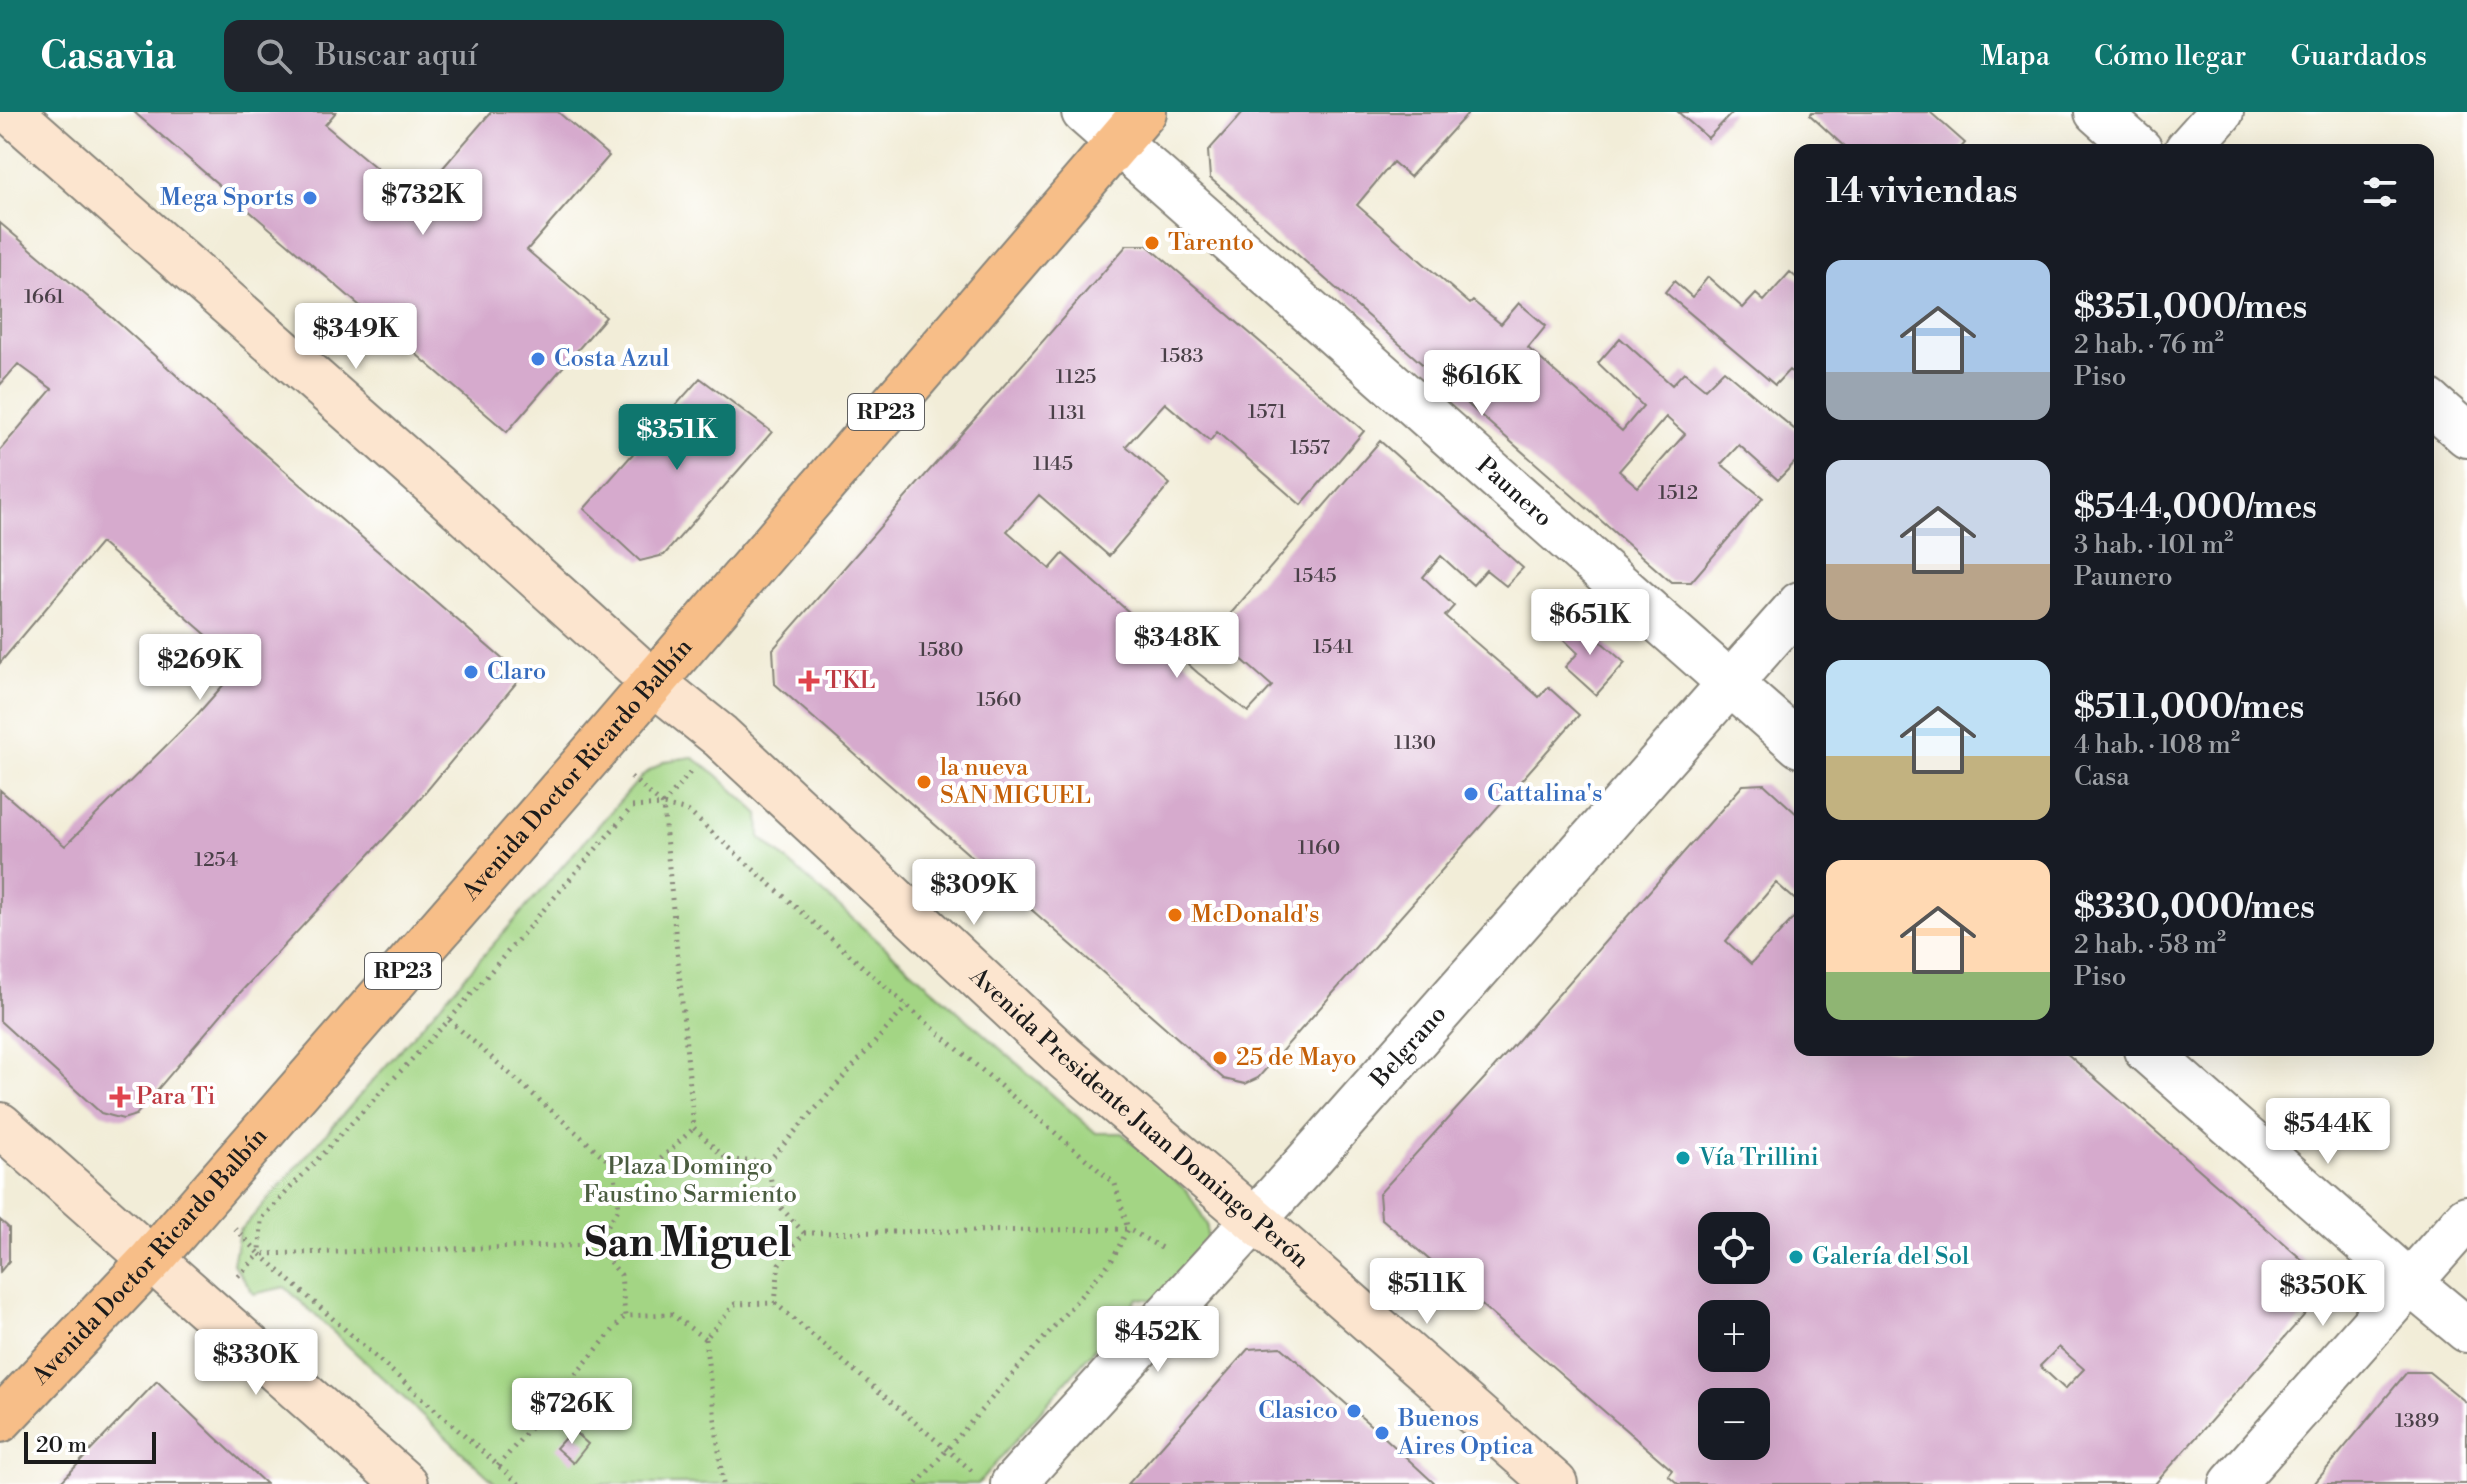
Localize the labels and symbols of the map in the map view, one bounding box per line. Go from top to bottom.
pin: $732K [367,169,479,237]
place label: Mega Sports [160,183,294,213]
marker: Mega Sports [301,189,319,207]
place label: Tarento [1168,228,1254,258]
marker: Tarento [1143,234,1161,252]
house number: 1661 [24,285,64,310]
pin: $349K [300,303,412,371]
place label: Costa Azul [554,344,669,374]
house number: 1583 [1161,344,1203,369]
marker: Costa Azul [529,350,547,368]
pin: $616K [1426,350,1538,418]
house number: 1125 [1056,365,1096,390]
road number: RP23 [848,394,924,430]
house number: 1571 [1248,400,1287,425]
house number: 1131 [1048,401,1086,426]
pin: $351K [621,404,733,472]
house number: 1557 [1290,436,1330,461]
street label: Paunero [1470,451,1558,534]
house number: 1145 [1033,452,1073,477]
house number: 1512 [1658,481,1698,506]
house number: 1545 [1294,564,1336,589]
pin: $651K [1534,589,1646,657]
pin: $348K [1121,612,1233,680]
street label: Avenida Doctor Ricardo Balbín [456,633,699,907]
pin: $269K [144,634,256,702]
house number: 1541 [1313,635,1354,660]
house number: 1580 [918,638,964,663]
place label: Claro [487,657,546,687]
marker: Claro [462,663,480,681]
place label: TKL [825,666,875,696]
marker: TKL [800,672,818,690]
house number: 1560 [976,688,1022,713]
house number: 1130 [1394,731,1436,756]
place label: la nueva SAN MIGUEL [940,753,1091,811]
marker: la nueva SAN MIGUEL [915,773,933,791]
place label: Cattalina's [1487,779,1603,809]
marker: Cattalina's [1462,785,1480,803]
house number: 1160 [1298,836,1340,861]
house number: 1254 [194,848,238,873]
pin: $309K [918,859,1030,927]
place label: McDonald's [1191,900,1320,930]
marker: McDonald's [1166,906,1184,924]
road number: RP23 [365,953,441,989]
street label: Avenida Presidente Juan Domingo Perón [963,961,1315,1275]
street label: Belgrano [1364,999,1453,1095]
place label: 25 de Mayo [1236,1043,1356,1073]
marker: 25 de Mayo [1211,1049,1229,1067]
place label: Para Ti [136,1082,215,1112]
marker: Para Ti [111,1088,129,1106]
pin: $544K [2272,1098,2384,1166]
street label: Avenida Doctor Ricardo Balbín [25,1122,274,1392]
place label: Vía Trillini [1698,1143,1819,1173]
marker: Vía Trillini [1674,1149,1692,1167]
park label: Plaza Domingo Faustino Sarmiento [583,1152,797,1210]
district label: San Miguel [585,1219,791,1269]
place label: Galería del Sol [1812,1242,1969,1272]
marker: Galería del Sol [1787,1248,1805,1266]
pin: $511K [1371,1258,1483,1326]
pin: $350K [2267,1260,2379,1328]
pin: $452K [1102,1306,1214,1374]
pin: $330K [200,1329,312,1397]
pin: $726K [516,1378,628,1446]
place label: Clasico [1258,1396,1338,1426]
marker: Clasico [1345,1402,1363,1420]
place label: Buenos Aires Optica [1397,1404,1534,1462]
house number: 1389 [2395,1409,2439,1434]
marker: Buenos Aires Optica [1373,1424,1391,1442]
scale bar [24,1428,156,1464]

